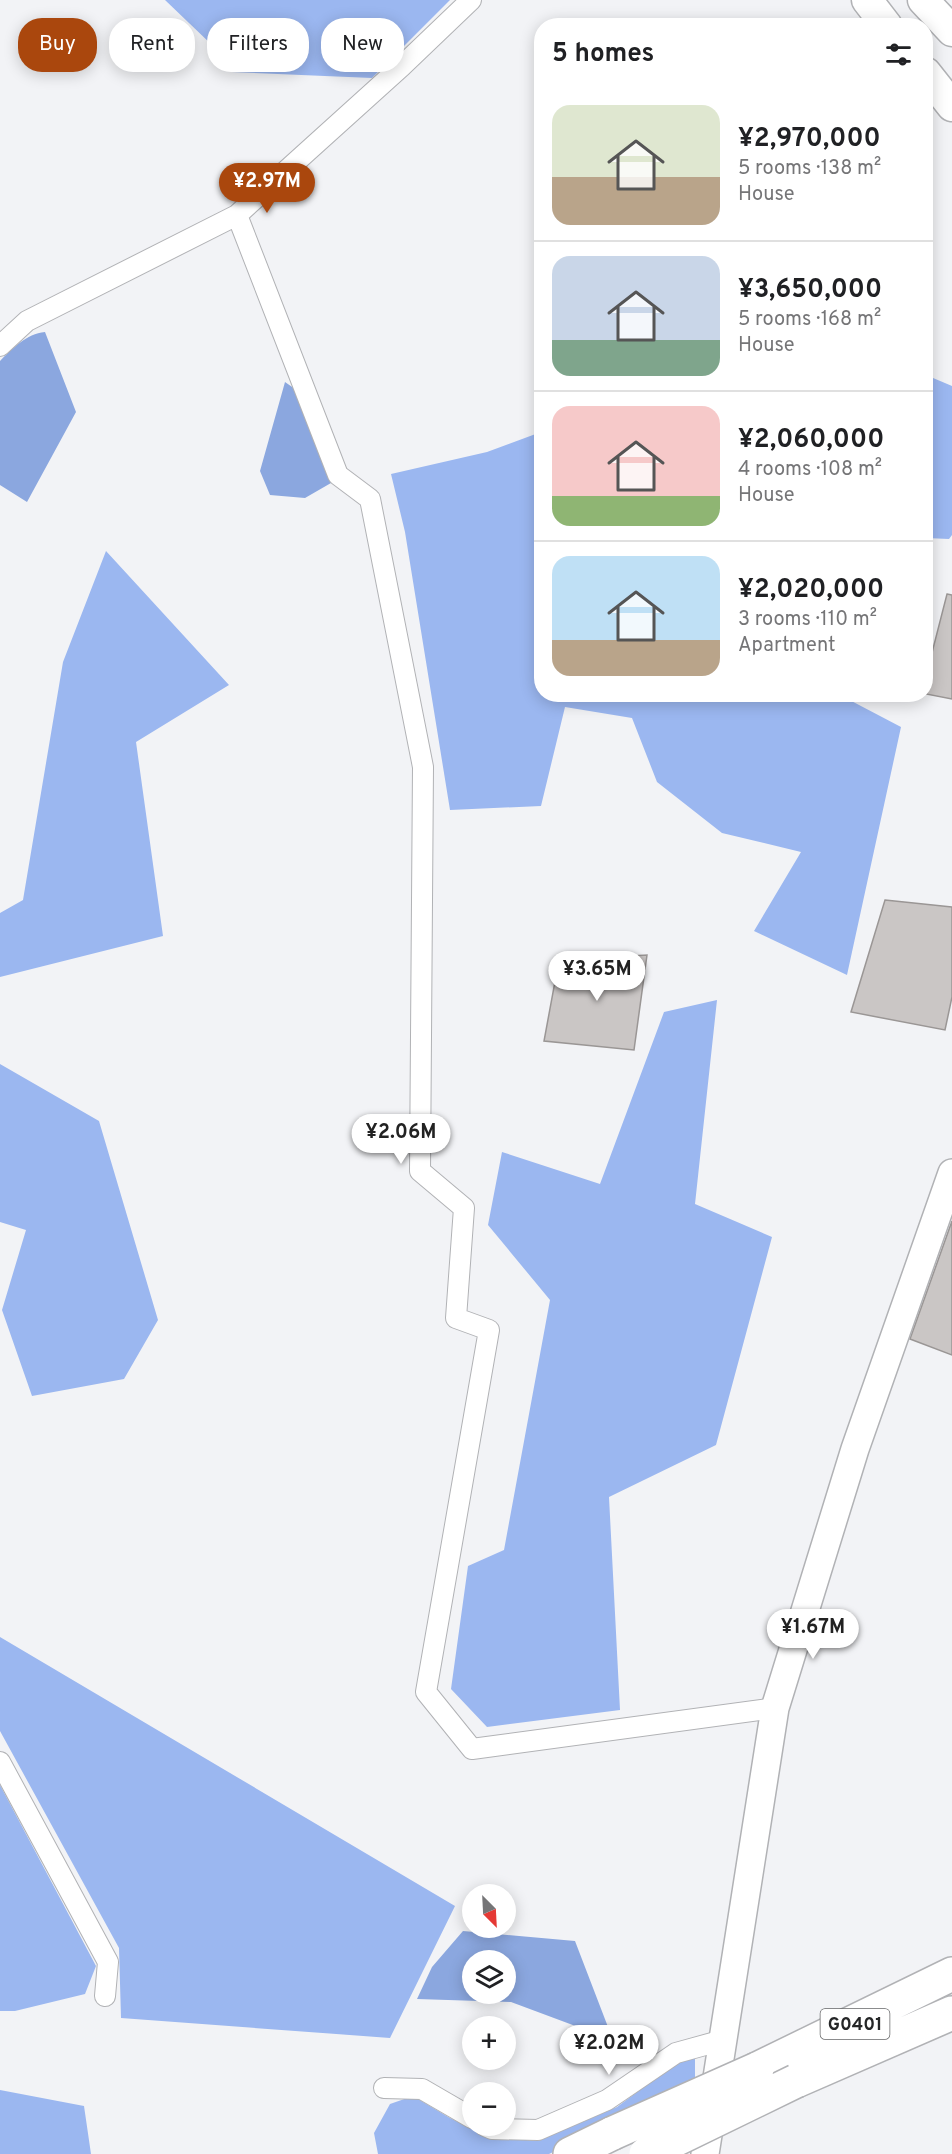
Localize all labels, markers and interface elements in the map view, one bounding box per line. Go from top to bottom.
chip: Buy [18,18,97,72]
chip: Rent [109,18,195,72]
chip: Filters [207,18,309,72]
chip: New [321,18,404,72]
text: 5 homes [552,38,654,71]
icon: filters [882,38,915,71]
text: ¥2,970,000 [738,123,881,156]
icon: home [600,129,672,201]
text: 5 rooms · 138 m² [738,156,881,182]
pin: ¥2.97M [218,163,316,214]
text: ¥2.97M [233,169,301,195]
text: House [738,182,794,208]
text: ¥3,650,000 [738,274,882,307]
icon: home [600,280,672,352]
text: 5 rooms · 168 m² [738,307,881,333]
text: House [738,333,794,359]
text: ¥2,060,000 [738,424,884,457]
icon: home [600,430,672,502]
text: 4 rooms · 108 m² [738,457,882,483]
text: House [738,483,794,509]
text: ¥2,020,000 [738,574,884,607]
icon: home [600,580,672,652]
text: 3 rooms · 110 m² [738,607,877,633]
text: Apartment [738,633,836,659]
pin: ¥3.65M [548,951,646,1002]
text: ¥3.65M [562,957,632,983]
pin: ¥2.06M [352,1114,450,1165]
text: ¥2.06M [366,1120,436,1146]
pin: ¥1.67M [764,1609,862,1660]
text: ¥1.67M [781,1615,845,1641]
north arrow [462,1884,516,1938]
map controls [462,1884,516,2136]
button: layers [462,1950,516,2004]
road number: G0401 [820,2009,890,2039]
button: + [462,2016,516,2070]
pin: ¥2.02M [560,2025,658,2076]
text: ¥2.02M [574,2031,644,2057]
button: − [462,2082,516,2136]

